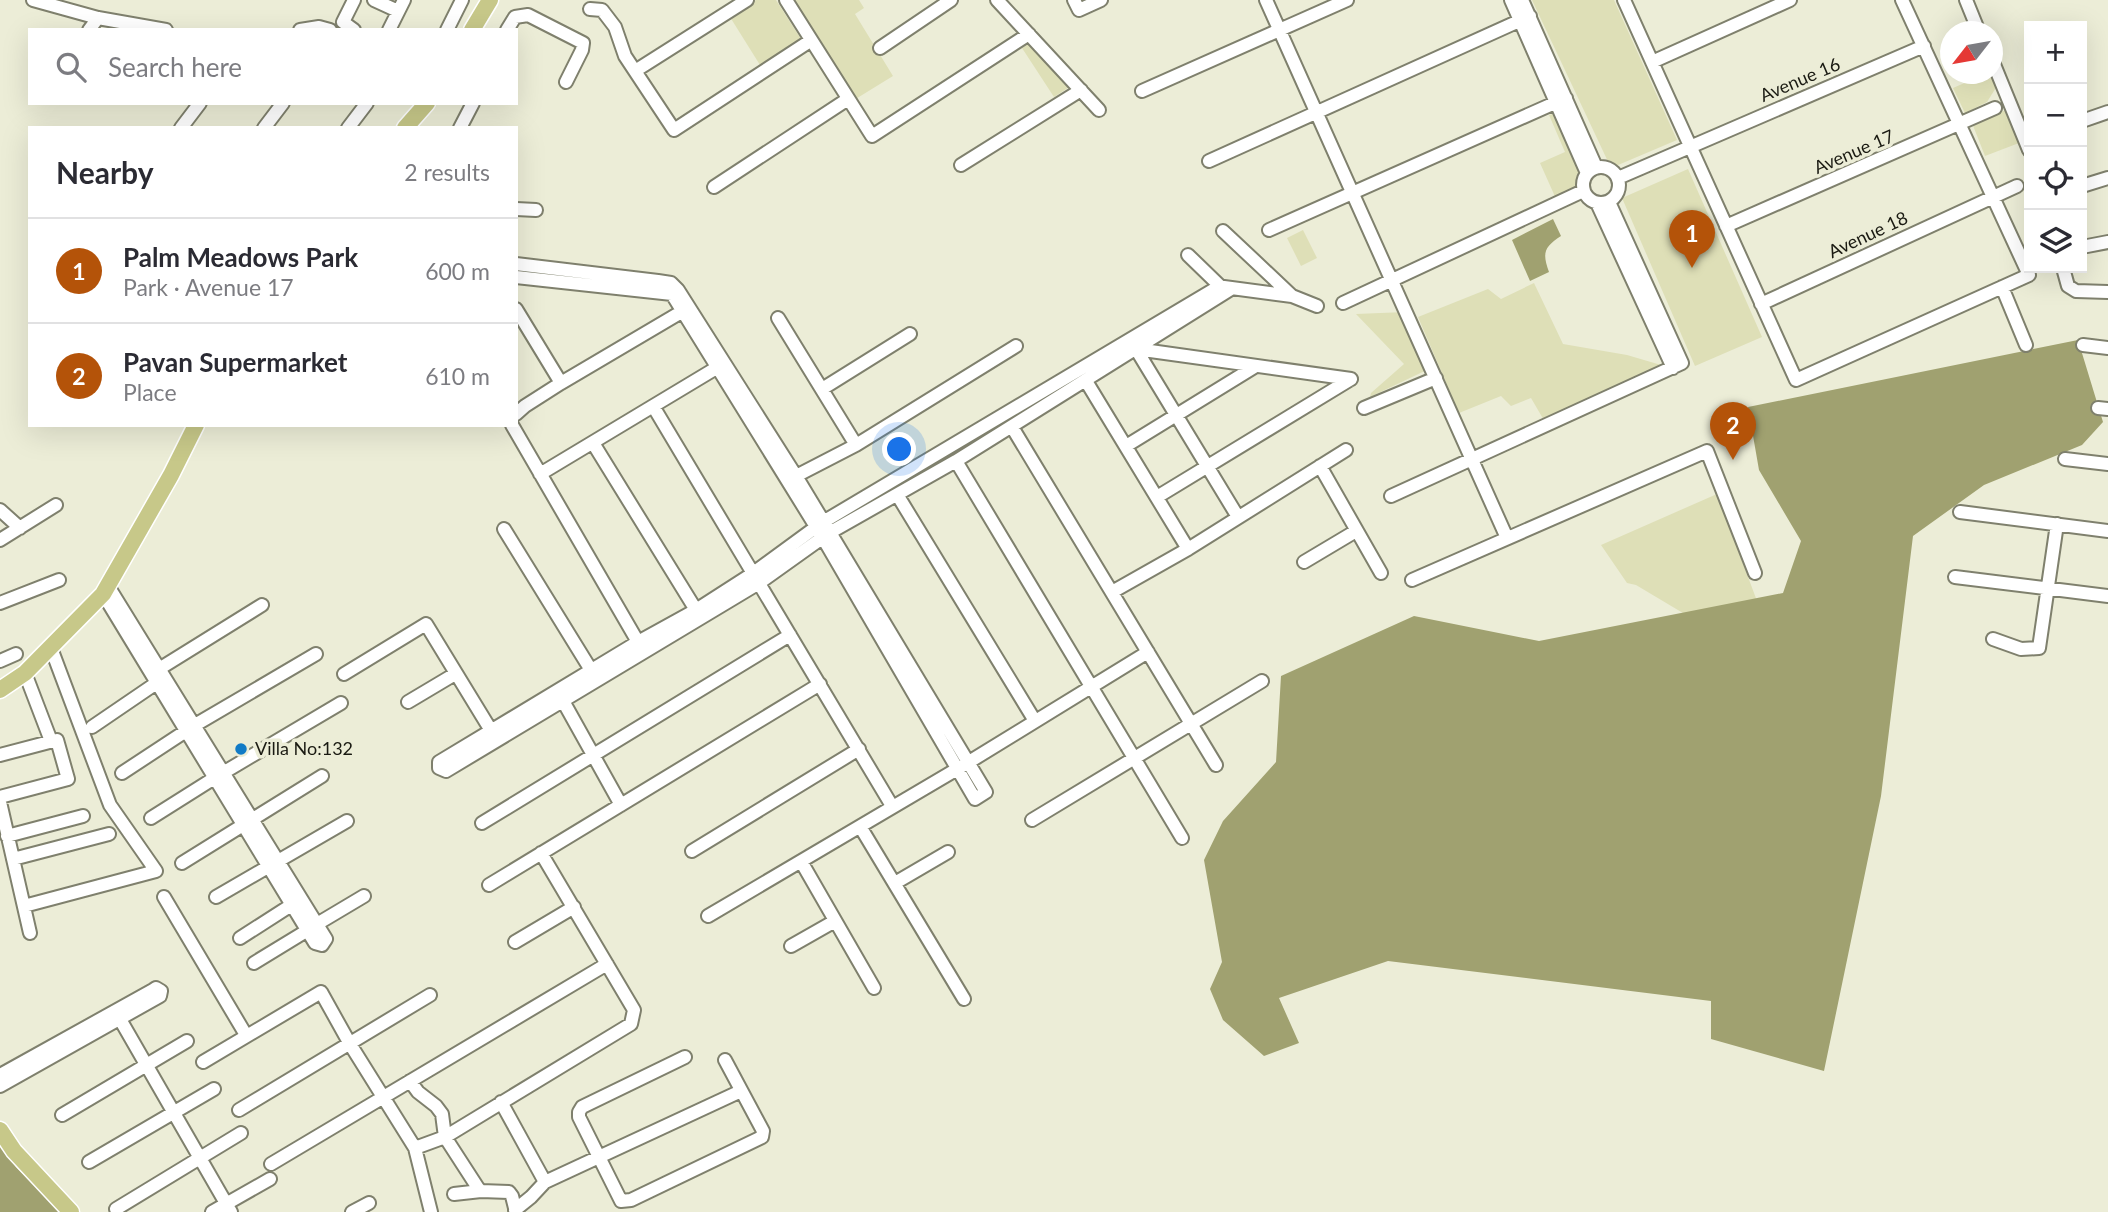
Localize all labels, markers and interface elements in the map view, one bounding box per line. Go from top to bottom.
north arrow [1940,21,2003,84]
map controls [2024,21,2087,273]
button: + [2024,21,2087,84]
search box [28,28,518,105]
icon: search [52,48,90,86]
text: Search here [108,51,242,83]
street label: Avenue 16 [1756,52,1843,106]
button: − [2024,84,2087,147]
street label: Avenue 17 [1810,124,1897,178]
button: locate [2024,147,2087,210]
text: Nearby [56,154,154,190]
text: 2 results [404,158,490,186]
street label: Avenue 18 [1824,206,1911,262]
pin: 1 [1669,210,1715,268]
button: layers [2024,210,2087,273]
text: Palm Meadows Park [123,241,358,273]
text: 1 [72,257,86,285]
text: 600 m [425,257,490,285]
text: Park · Avenue 17 [123,273,294,301]
text: Pavan Supermarket [123,346,348,378]
text: 2 [72,362,86,390]
text: 610 m [425,362,490,390]
text: Place [123,378,177,406]
pin: 2 [1710,402,1756,460]
your location [882,432,916,466]
place label: Villa No:132 [255,737,353,759]
marker: Villa No:132 [233,741,249,757]

